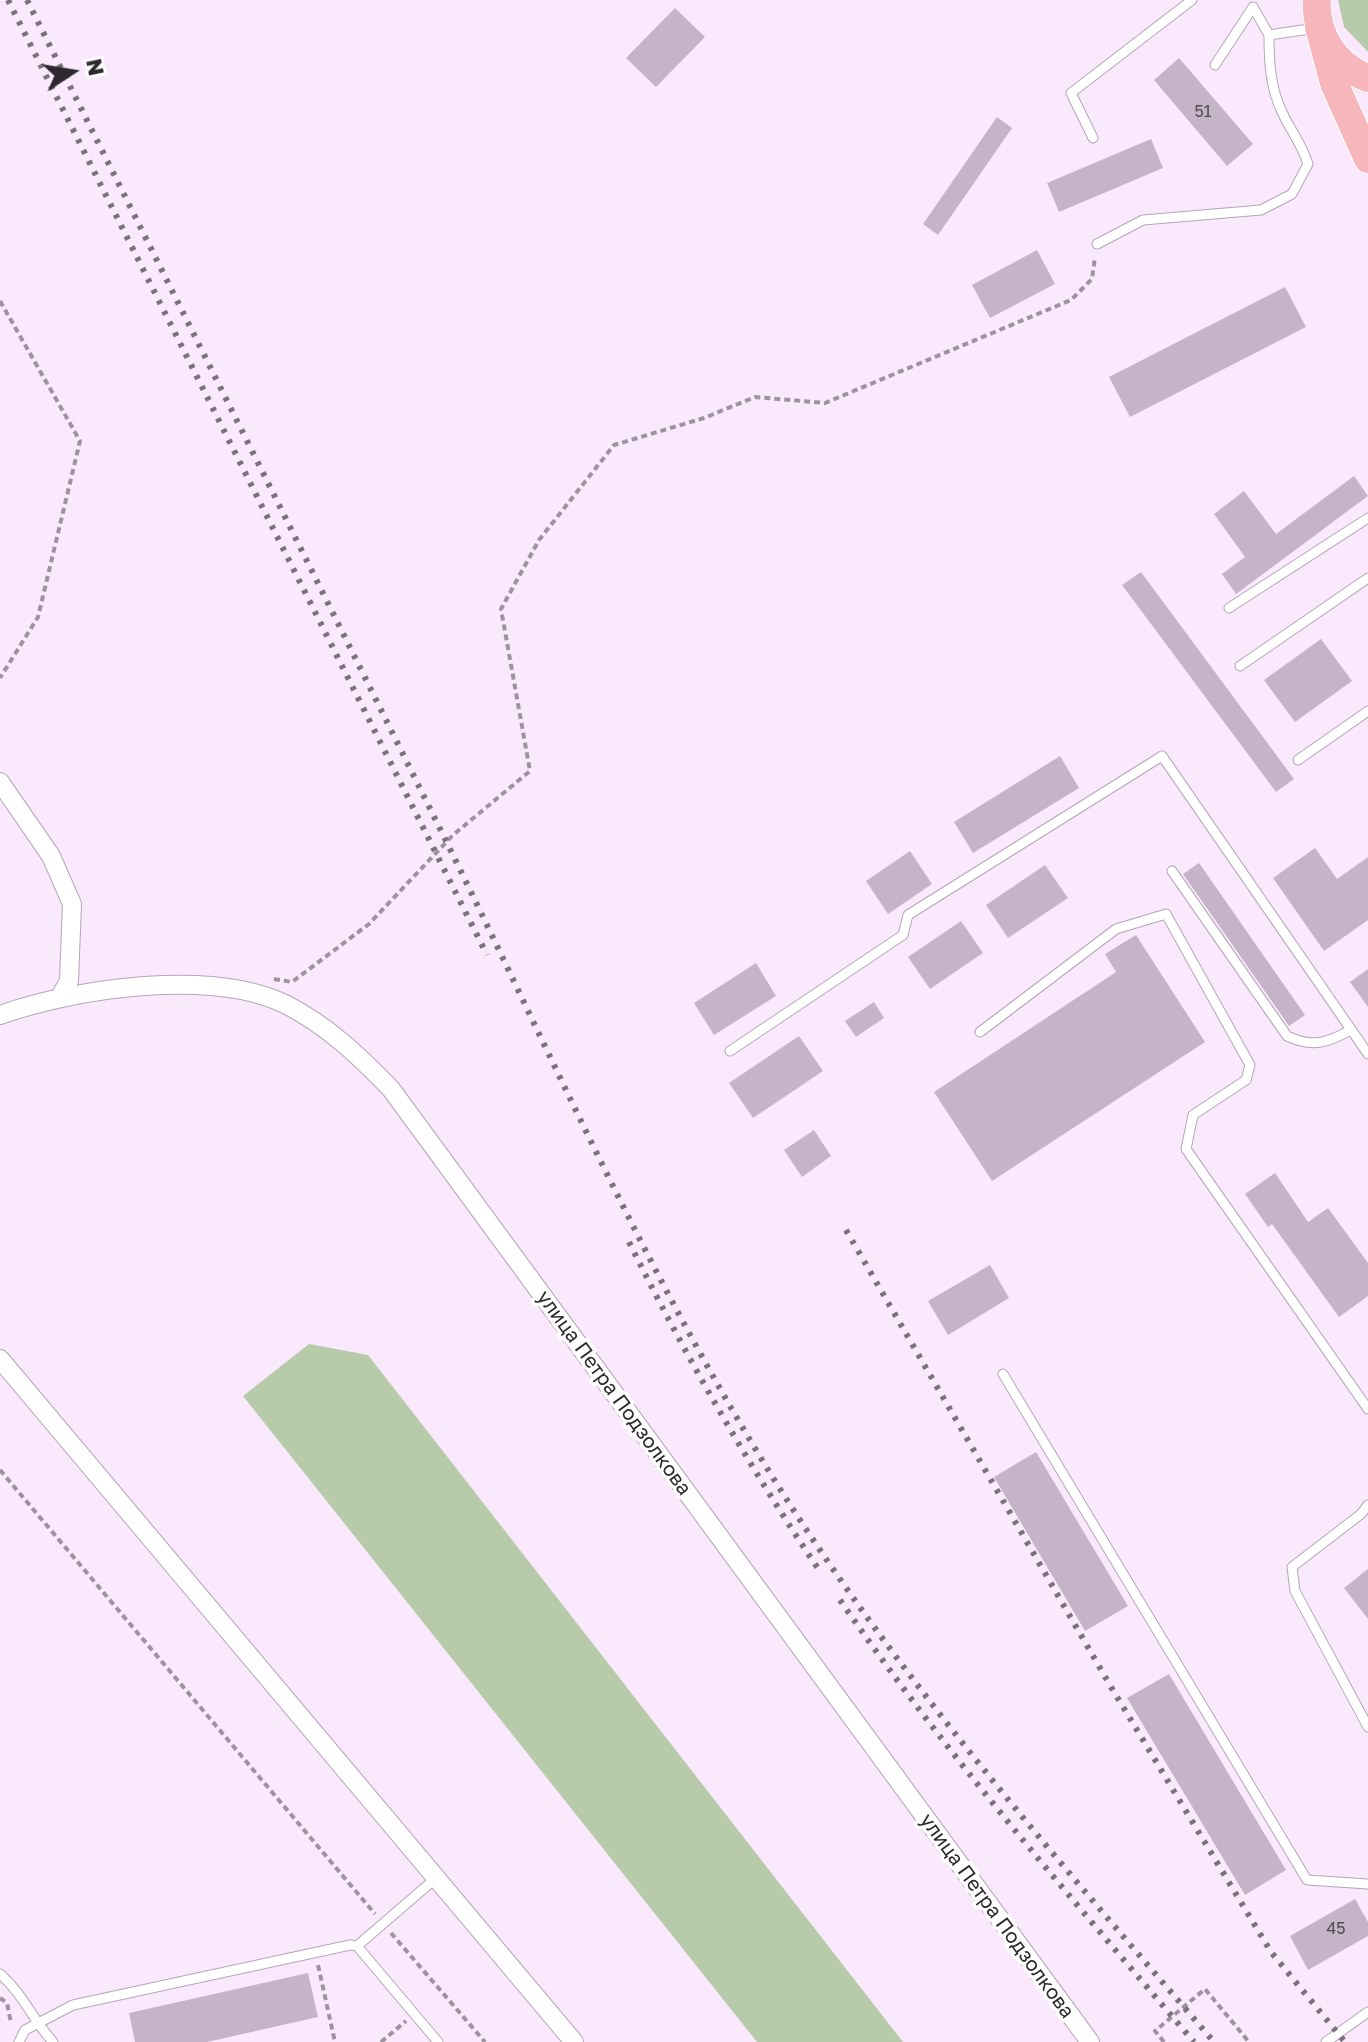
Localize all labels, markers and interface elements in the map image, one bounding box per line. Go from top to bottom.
north arrow [32,32,112,112]
text: N [81,56,111,78]
house number: 51 [1194,102,1212,122]
street label: улица Петра Подзолкова [532,1286,696,1500]
street label: улица Петра Подзолкова [915,1809,1079,2023]
house number: 45 [1326,1919,1346,1939]

